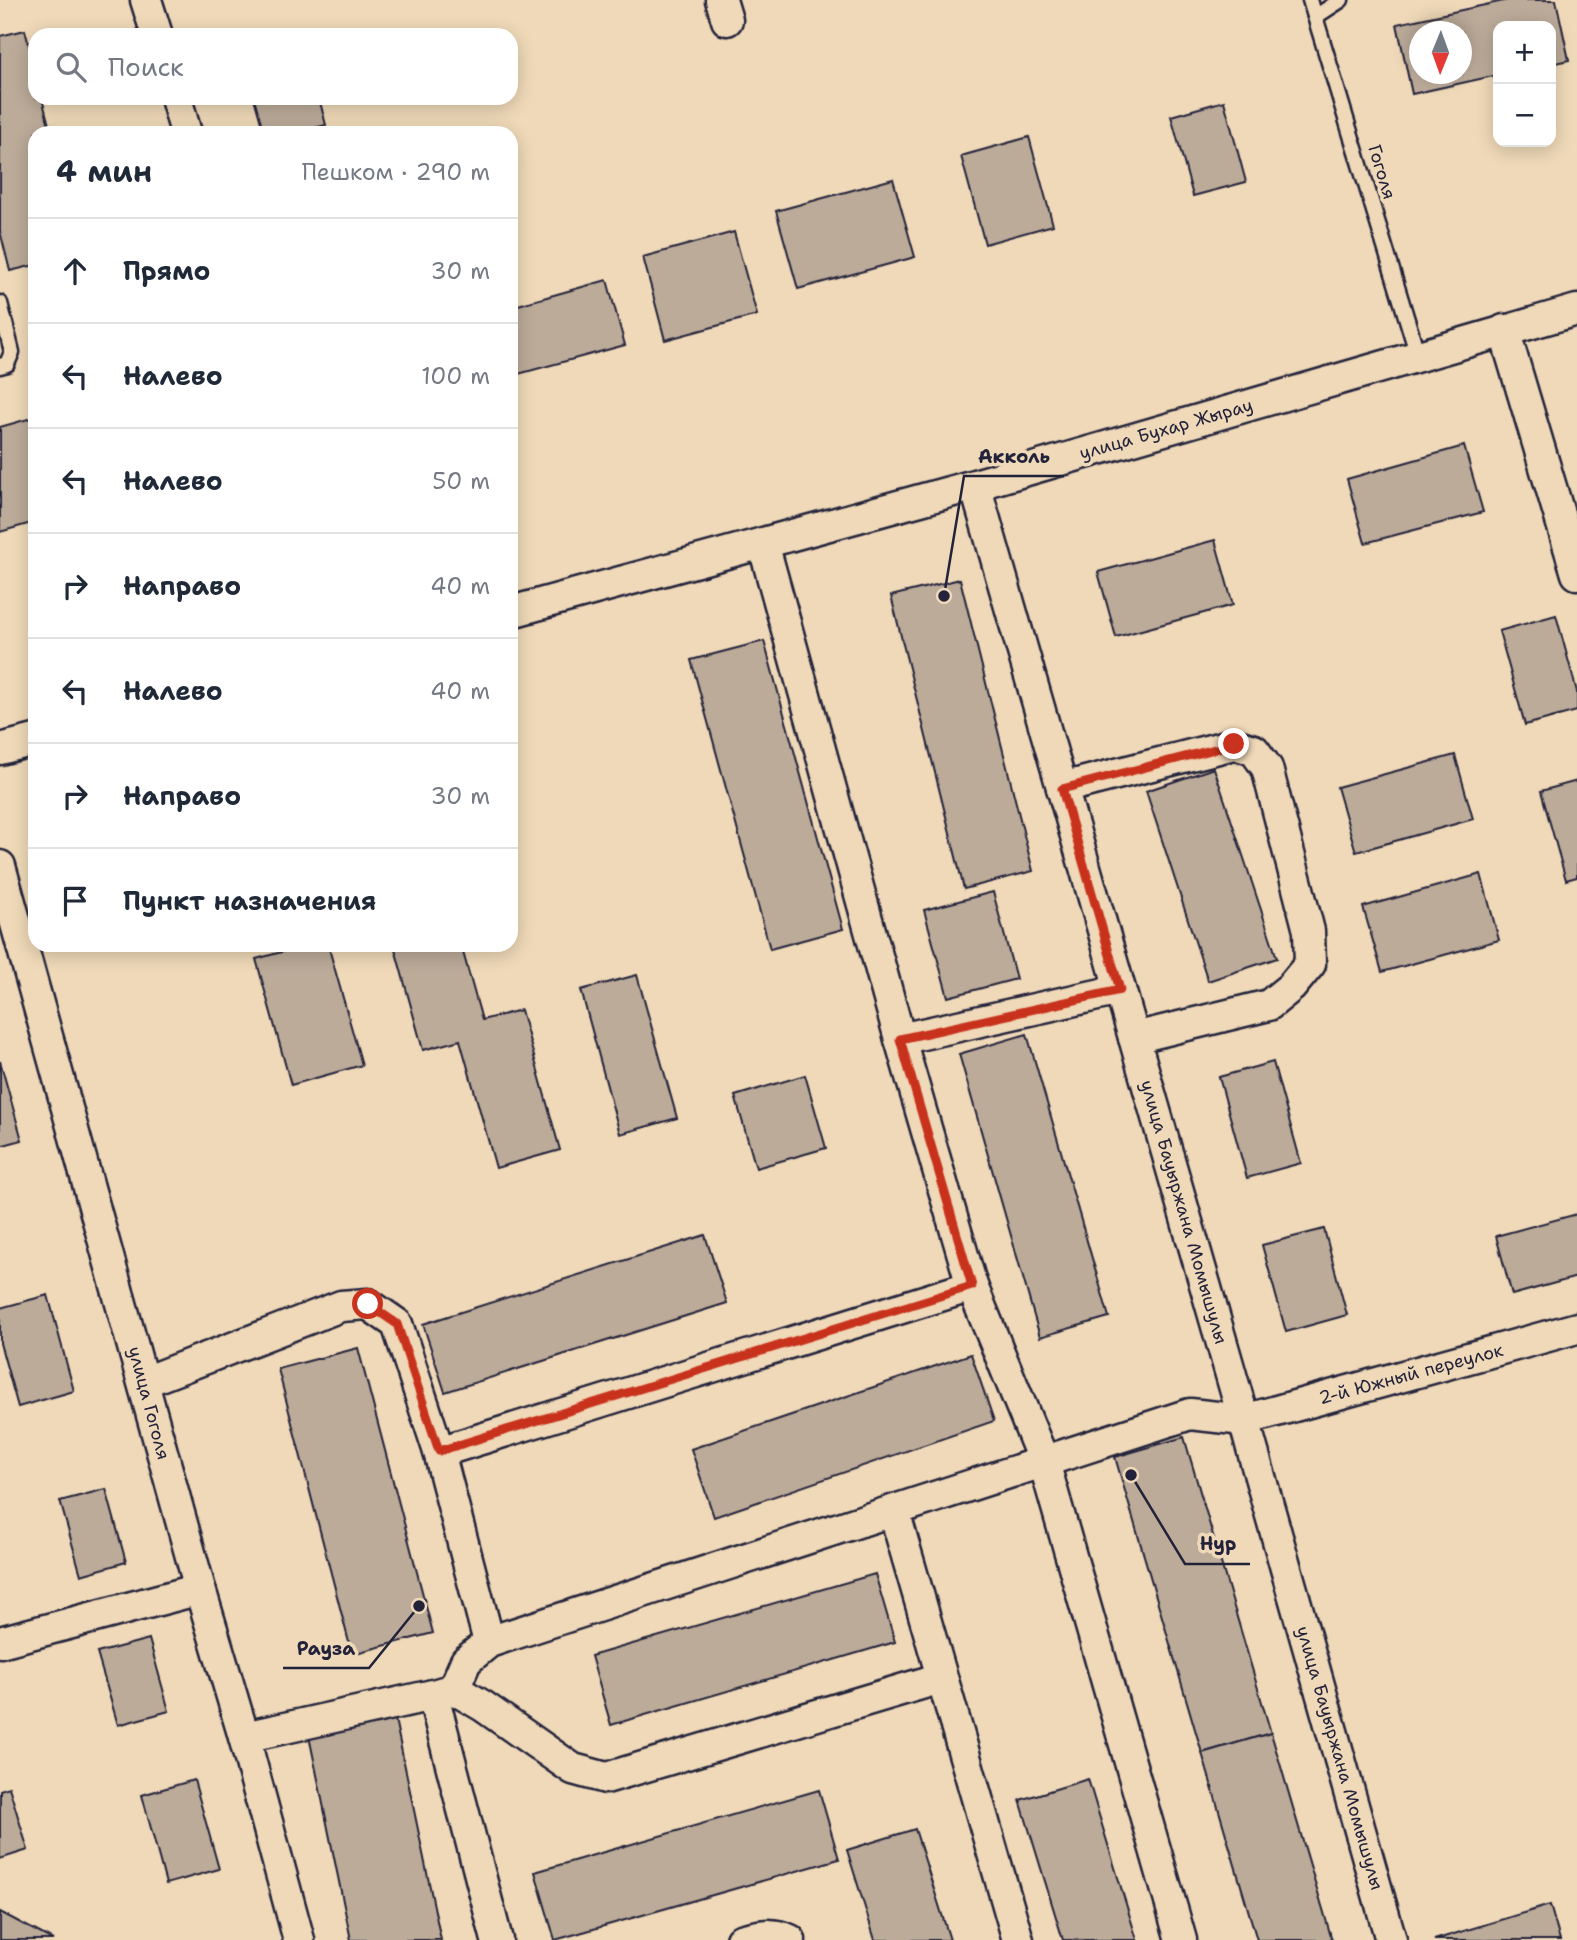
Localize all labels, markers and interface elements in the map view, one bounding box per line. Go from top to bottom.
north arrow [1409,21,1472,84]
map controls [1493,21,1556,147]
button: + [1493,21,1556,84]
search box [28,28,518,105]
icon: search [52,48,90,86]
text: Поиск [108,49,184,84]
button: − [1493,84,1556,147]
street label: Гоголя [1362,142,1402,202]
text: 4 мин [56,151,152,192]
text: Пешком · 290 m [302,157,490,187]
icon: ahead [56,252,94,290]
text: Прямо [123,253,211,288]
text: 30 m [431,256,490,286]
icon: left [56,357,94,395]
text: Налево [123,358,223,393]
text: 100 m [421,361,490,391]
street label: улица Бухар Жырау [1077,393,1255,465]
callout: Акколь [964,436,1064,476]
text: Акколь [978,444,1050,469]
icon: left [56,462,94,500]
text: Налево [123,463,223,498]
text: 50 m [432,466,490,496]
icon: right [56,567,94,605]
text: Направо [123,568,241,603]
text: 40 m [430,571,490,601]
icon: left [56,672,94,710]
text: Налево [123,673,223,708]
text: 40 m [430,676,490,706]
route end [1218,728,1249,759]
icon: right [56,777,94,815]
text: Направо [123,778,241,813]
text: 30 m [431,781,490,811]
icon: arrive [56,882,94,920]
text: Пункт назначения [123,883,376,918]
street label: улица Бауыржана Момышулы [1135,1077,1233,1347]
route start [352,1288,383,1319]
street label: 2-й Южный переулок [1316,1338,1506,1410]
street label: улица Гоголя [122,1344,176,1462]
callout: Нур [1185,1524,1250,1564]
text: Нур [1200,1531,1236,1556]
street label: улица Бауыржана Момышулы [1291,1623,1389,1893]
callout: Рауза [283,1628,369,1668]
text: Рауза [297,1636,355,1661]

